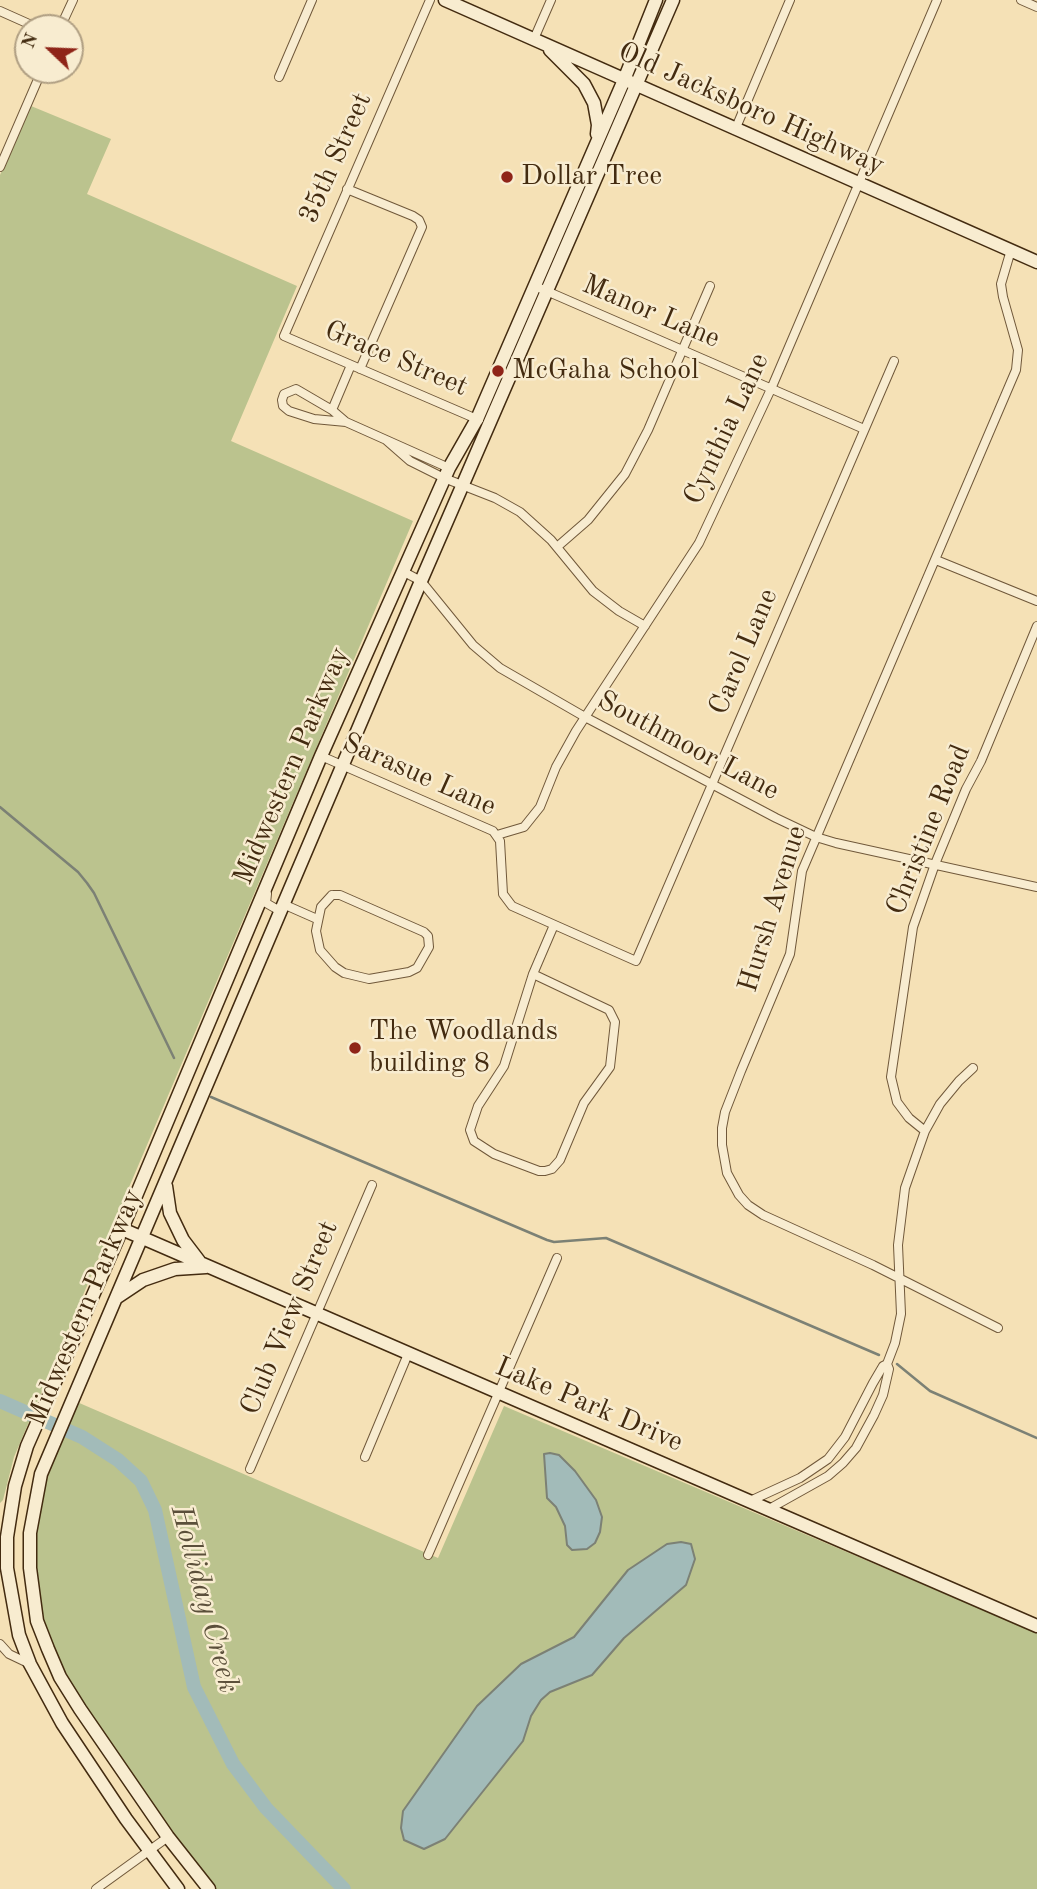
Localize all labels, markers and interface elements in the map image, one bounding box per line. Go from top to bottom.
north arrow [14,14,84,84]
text: N [19,31,43,52]
street label: Old Jacksboro Highway [613,35,889,183]
street label: 35th Street [292,87,380,229]
place label: Dollar Tree [521,160,662,194]
marker: Dollar Tree [499,169,515,185]
street label: Manor Lane [577,268,725,356]
street label: Grace Street [319,314,473,404]
street label: Cynthia Lane [677,348,777,510]
place label: McGaha School [512,354,699,388]
marker: McGaha School [490,363,506,379]
street label: Carol Lane [702,584,786,720]
street label: Midwestern Parkway [227,642,357,890]
street label: Southmoor Lane [591,684,785,808]
street label: Sarasue Lane [337,726,501,824]
street label: Christine Road [880,740,978,920]
street label: Hursh Avenue [732,822,814,996]
place label: The Woodlands building 8 [369,1015,558,1081]
marker: The Woodlands building 8 [347,1040,363,1056]
street label: Midwestern Parkway [20,1184,150,1432]
street label: Club View Street [234,1216,346,1420]
street label: Lake Park Drive [490,1350,688,1460]
water label: Holliday Creek [162,1501,246,1697]

